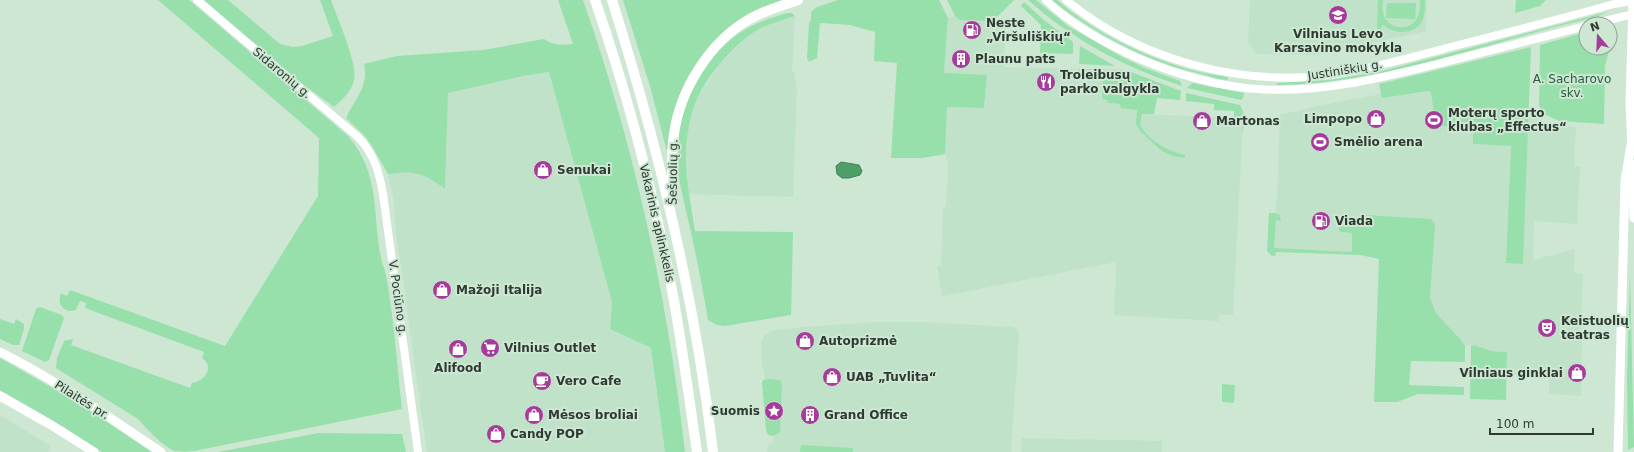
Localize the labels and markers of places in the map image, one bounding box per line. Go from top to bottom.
school or university icon: Vilniaus Levo Karsavino mokykla [1327,4,1349,26]
place label: Neste „Viršuliškių“ [986,16,1071,44]
fuel station icon: Neste „Viršuliškių“ [961,19,983,41]
place label: Vilniaus Levo Karsavino mokykla [1274,27,1402,55]
building icon: Plaunu pats [950,48,972,70]
place label: Plaunu pats [975,52,1055,66]
place label: Troleibusų parko valgykla [1060,68,1159,96]
restaurant icon: Troleibusų parko valgykla [1035,71,1057,93]
place label: Moterų sporto klubas „Effectus“ [1448,106,1567,134]
shop icon: Limpopo [1365,108,1387,130]
sports icon: Moterų sporto klubas „Effectus“ [1423,109,1445,131]
shop icon: Martonas [1191,110,1213,132]
place label: Limpopo [1304,112,1362,126]
place label: Martonas [1216,114,1280,128]
sports icon: Smėlio arena [1309,131,1331,153]
place label: Smėlio arena [1334,135,1423,149]
shop icon: Senukai [532,159,554,181]
place label: Senukai [557,163,611,177]
fuel station icon: Viada [1310,210,1332,232]
place label: Viada [1335,214,1373,228]
shop icon: Mažoji Italija [431,279,453,301]
place label: Mažoji Italija [456,283,542,297]
place label: Keistuolių teatras [1561,314,1629,342]
theatre icon: Keistuolių teatras [1536,317,1558,339]
shop icon: Autoprizmė [794,330,816,352]
place label: Autoprizmė [819,334,897,348]
supermarket icon: Vilnius Outlet [479,337,501,359]
shop icon: Alifood [447,338,469,360]
place label: Vilnius Outlet [504,341,597,355]
place label: Alifood [434,361,482,375]
shop icon: Vilniaus ginklai [1566,362,1588,384]
shop icon: UAB „Tuvlita“ [821,366,843,388]
place label: Vilniaus ginklai [1460,366,1563,380]
cafe icon: Vero Cafe [531,370,553,392]
place label: UAB „Tuvlita“ [846,370,937,384]
place label: Vero Cafe [556,374,621,388]
place icon: Suomis [763,400,785,422]
shop icon: Mėsos broliai [523,404,545,426]
place label: Suomis [711,404,760,418]
building icon: Grand Office [799,404,821,426]
place label: Mėsos broliai [548,408,638,422]
place label: Grand Office [824,408,908,422]
shop icon: Candy POP [485,423,507,445]
place label: Candy POP [510,427,584,441]

